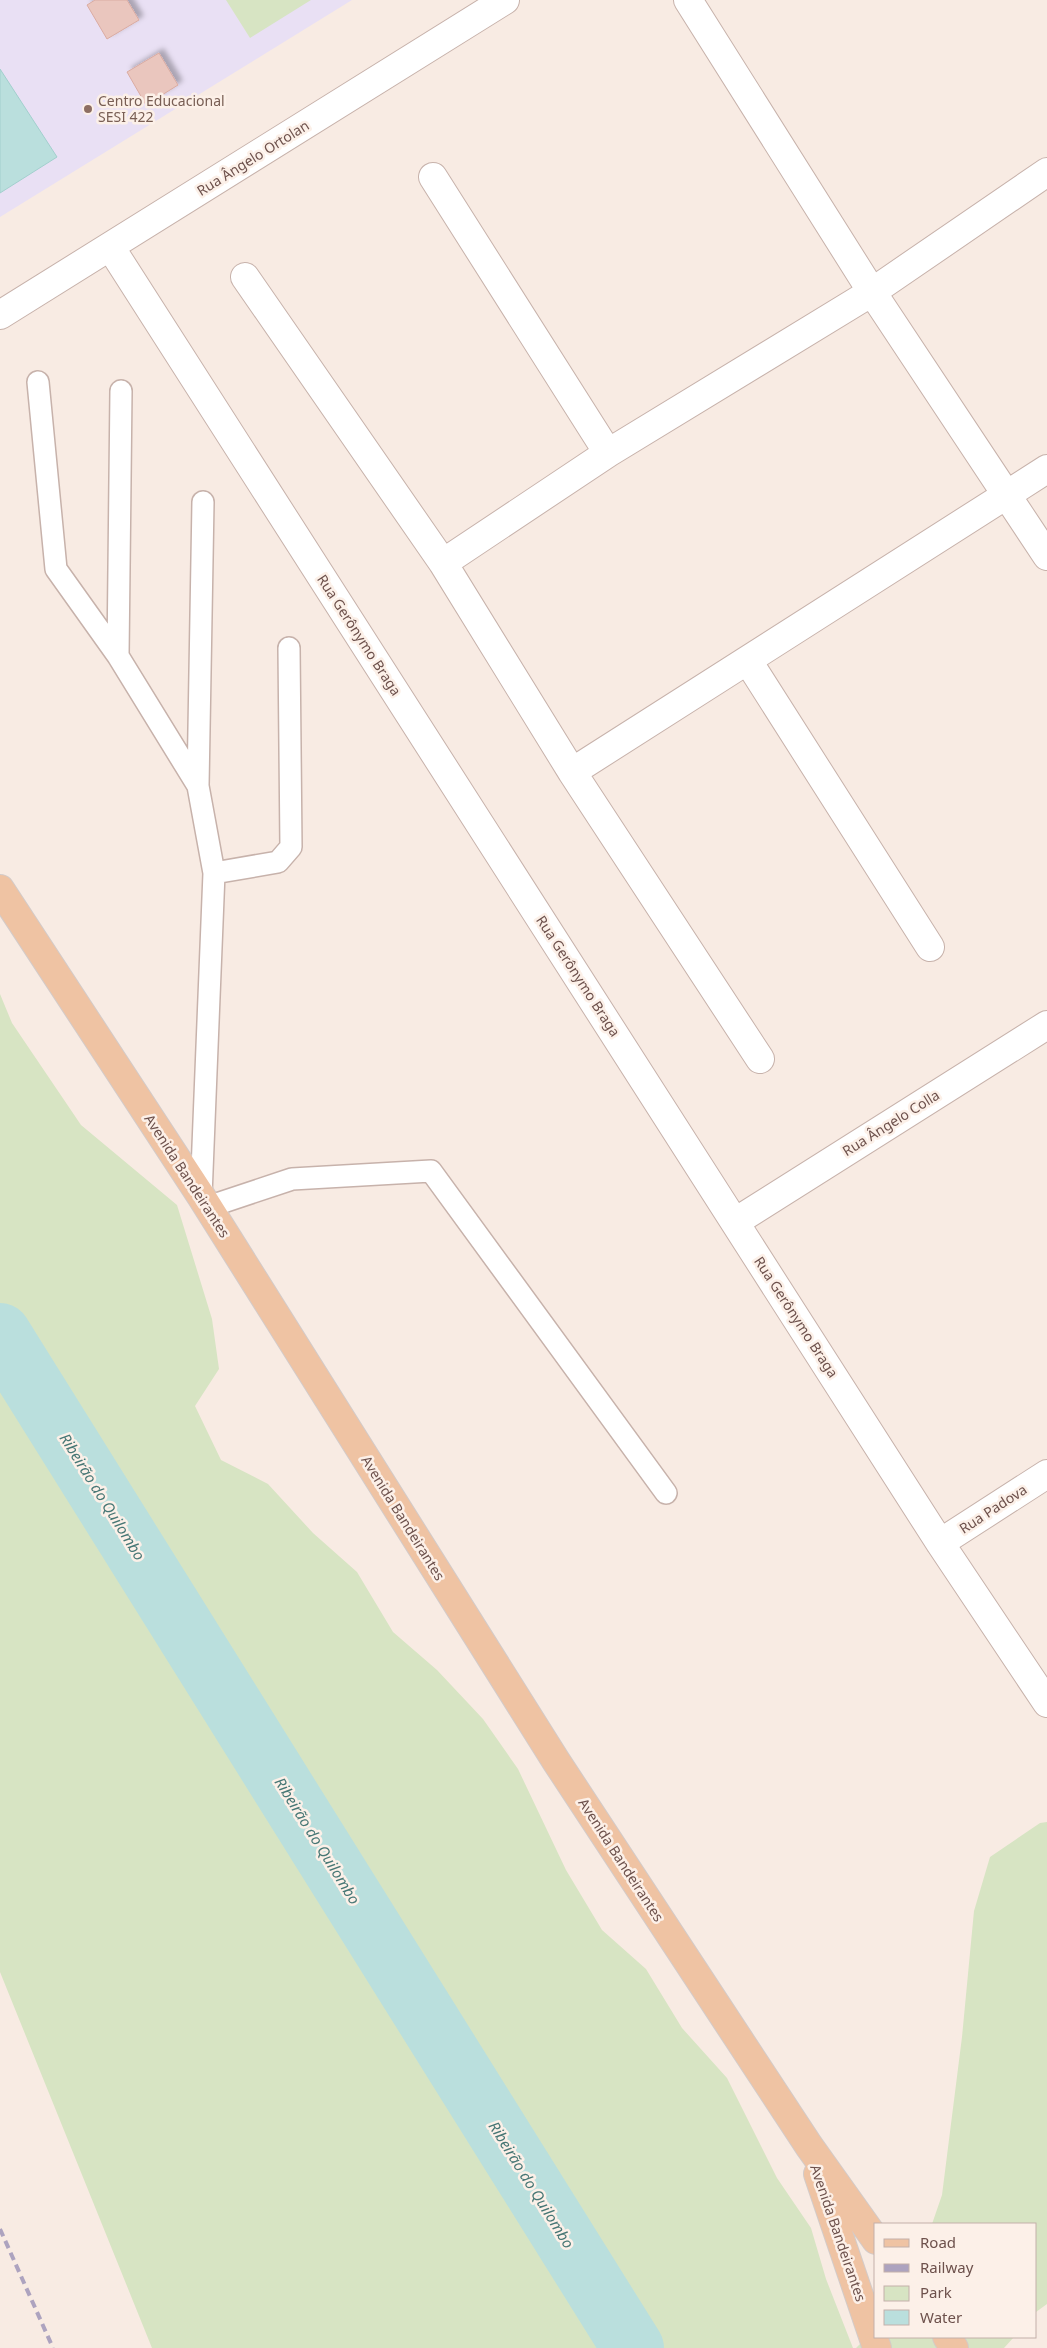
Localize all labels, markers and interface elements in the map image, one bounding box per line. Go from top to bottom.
place label: Centro Educacional SESI 422 [98,91,225,126]
marker: Centro Educacional SESI 422 [82,103,94,115]
street label: Rua Ângelo Ortolan [193,115,312,200]
street label: Rua Gerônymo Braga [313,570,406,699]
street label: Rua Gerônymo Braga [532,911,625,1040]
street label: Rua Ângelo Colla [839,1085,943,1160]
street label: Avenida Bandeirantes [140,1110,235,1241]
street label: Rua Gerônymo Braga [750,1252,843,1381]
water label: Ribeirão do Quilombo [56,1429,150,1564]
street label: Avenida Bandeirantes [357,1452,450,1584]
street label: Rua Padova [955,1480,1030,1538]
water label: Ribeirão do Quilombo [271,1773,365,1908]
street label: Avenida Bandeirantes [574,1794,669,1925]
water label: Ribeirão do Quilombo [485,2117,579,2252]
street label: Avenida Bandeirantes [806,2162,871,2304]
legend [874,2223,1037,2338]
text: Road [920,2232,956,2252]
text: Railway [920,2257,974,2277]
text: Park [920,2282,952,2302]
text: Water [920,2307,962,2327]

